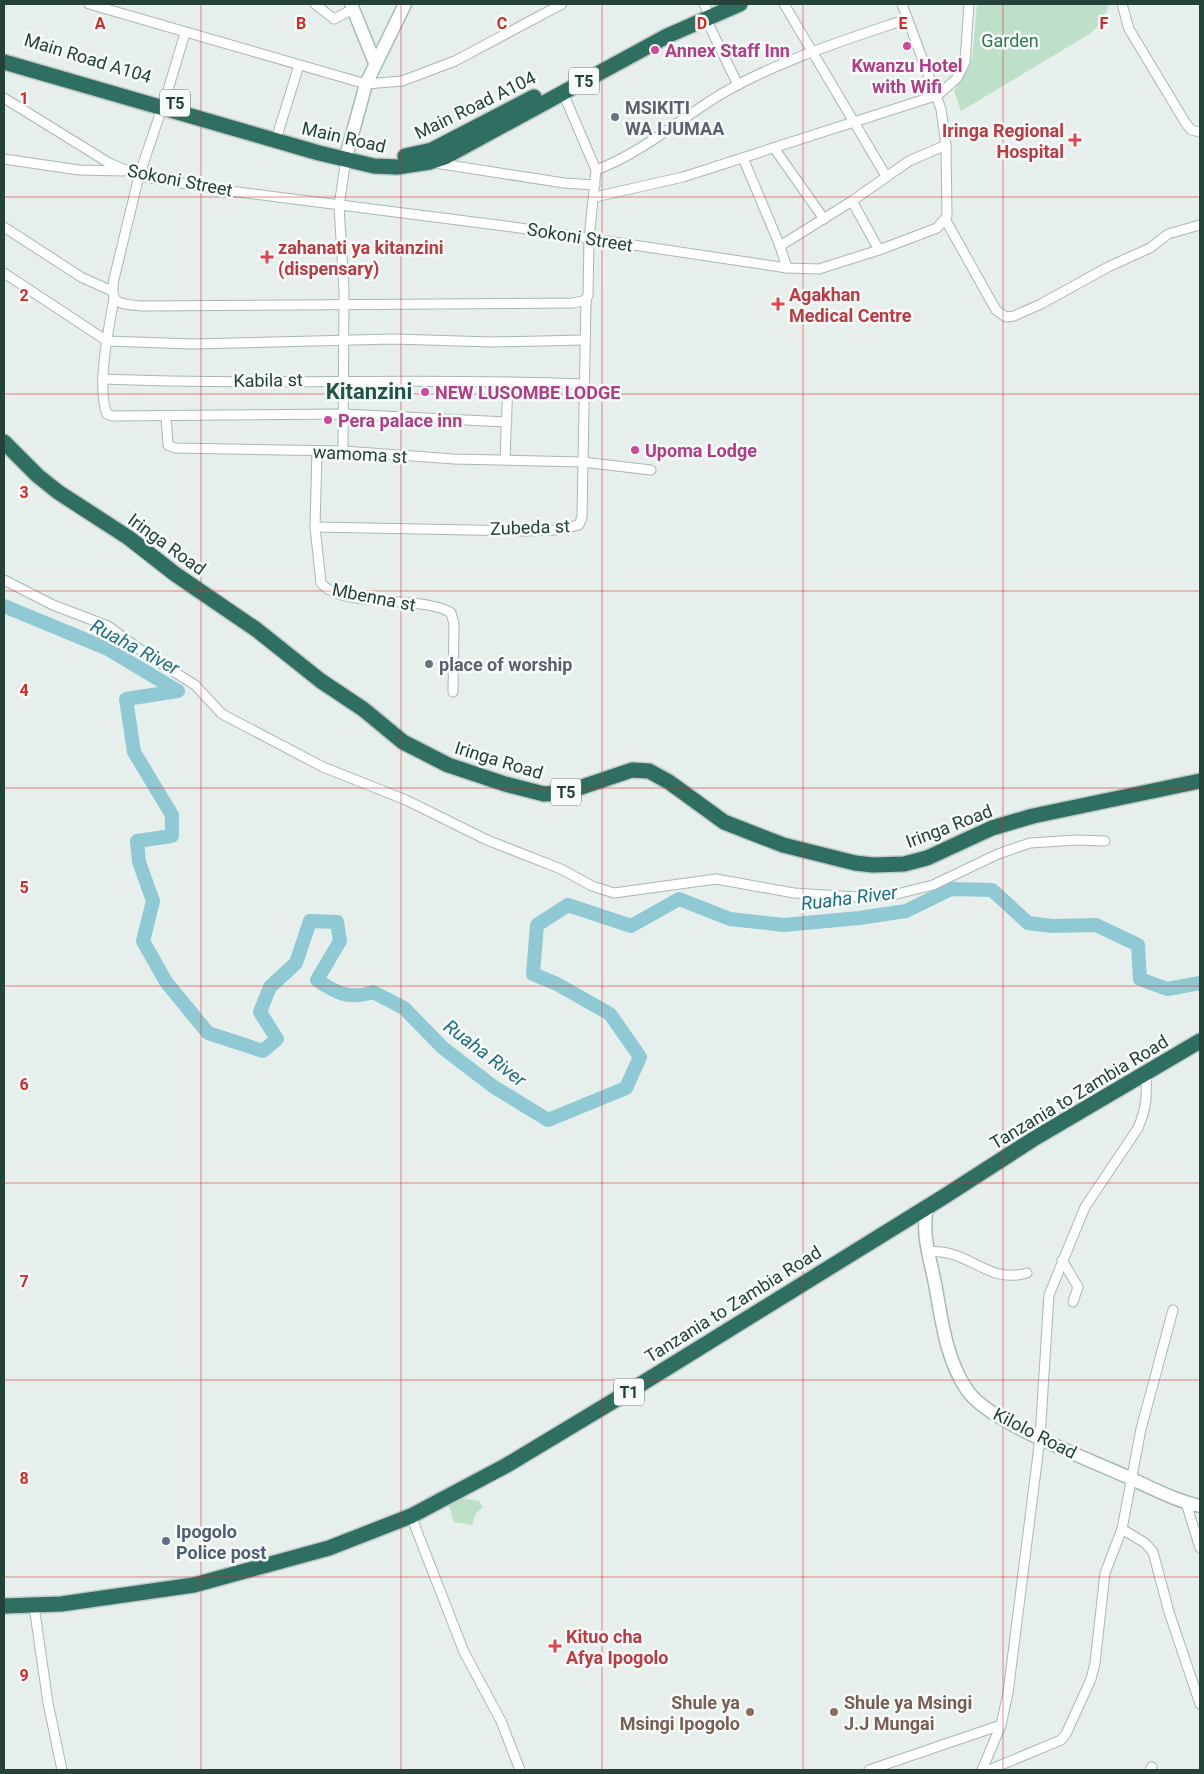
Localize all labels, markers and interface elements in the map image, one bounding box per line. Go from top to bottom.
text: A [95,14,106,33]
text: B [296,14,306,33]
text: C [497,14,507,33]
text: D [697,14,707,33]
text: E [899,14,908,33]
text: F [1100,14,1109,33]
street label: Main Road A104 [22,29,154,87]
park label: Garden [981,30,1039,51]
place label: Annex Staff Inn [665,40,790,61]
marker: Kwanzu Hotel with Wifi [901,40,913,52]
marker: Annex Staff Inn [649,44,661,56]
place label: Kwanzu Hotel with Wifi [852,55,963,97]
street label: Main Road A104 [411,67,539,143]
road number: T5 [569,68,599,94]
text: 1 [19,89,29,108]
road number: T5 [160,90,190,116]
place label: MSIKITI WA IJUMAA [625,97,725,139]
marker: MSIKITI WA IJUMAA [609,111,621,123]
street label: Main Road [300,117,388,157]
place label: Iringa Regional Hospital [942,120,1064,162]
marker: Iringa Regional Hospital [1068,133,1082,147]
street label: Sokoni Street [126,160,234,200]
street label: Sokoni Street [526,218,634,256]
place label: zahanati ya kitanzini (dispensary) [278,237,444,280]
marker: zahanati ya kitanzini (dispensary) [260,250,274,264]
place label: Agakhan Medical Centre [789,284,912,326]
text: 2 [19,286,29,305]
marker: Agakhan Medical Centre [771,297,785,311]
street label: Kabila st [233,369,303,391]
district label: Kitanzini [326,379,412,404]
place label: NEW LUSOMBE LODGE [435,382,620,403]
marker: NEW LUSOMBE LODGE [419,386,431,398]
place label: Pera palace inn [338,410,462,431]
marker: Pera palace inn [322,414,334,426]
place label: Upoma Lodge [645,440,757,461]
street label: wamoma st [312,441,408,467]
marker: Upoma Lodge [629,444,641,456]
text: 3 [19,483,29,502]
street label: Iringa Road [124,509,210,579]
street label: Zubeda st [490,515,570,539]
street label: Mbenna st [330,579,418,615]
water label: Ruaha River [87,614,184,680]
place label: place of worship [439,654,572,675]
marker: place of worship [423,658,435,670]
text: 4 [19,681,29,700]
street label: Iringa Road [452,737,546,783]
road number: T5 [551,779,581,806]
street label: Iringa Road [903,800,995,852]
text: 5 [19,878,29,897]
water label: Ruaha River [799,881,899,915]
water label: Ruaha River [439,1015,531,1092]
street label: Tanzania to Zambia Road [986,1031,1172,1153]
text: 6 [19,1075,29,1094]
street label: Tanzania to Zambia Road [641,1241,825,1367]
text: 7 [19,1272,29,1291]
road number: T1 [614,1378,644,1405]
street label: Kilolo Road [990,1403,1080,1463]
text: 8 [19,1469,29,1488]
place label: Ipogolo Police post [176,1521,266,1563]
marker: Ipogolo Police post [160,1535,172,1547]
place label: Kituo cha Afya Ipogolo [566,1626,669,1668]
marker: Kituo cha Afya Ipogolo [548,1639,562,1653]
text: 9 [19,1666,29,1685]
place label: Shule ya Msingi Ipogolo [620,1692,740,1734]
place label: Shule ya Msingi J.J Mungai [844,1692,972,1734]
marker: Shule ya Msingi Ipogolo [744,1706,756,1718]
marker: Shule ya Msingi J.J Mungai [828,1706,840,1718]

